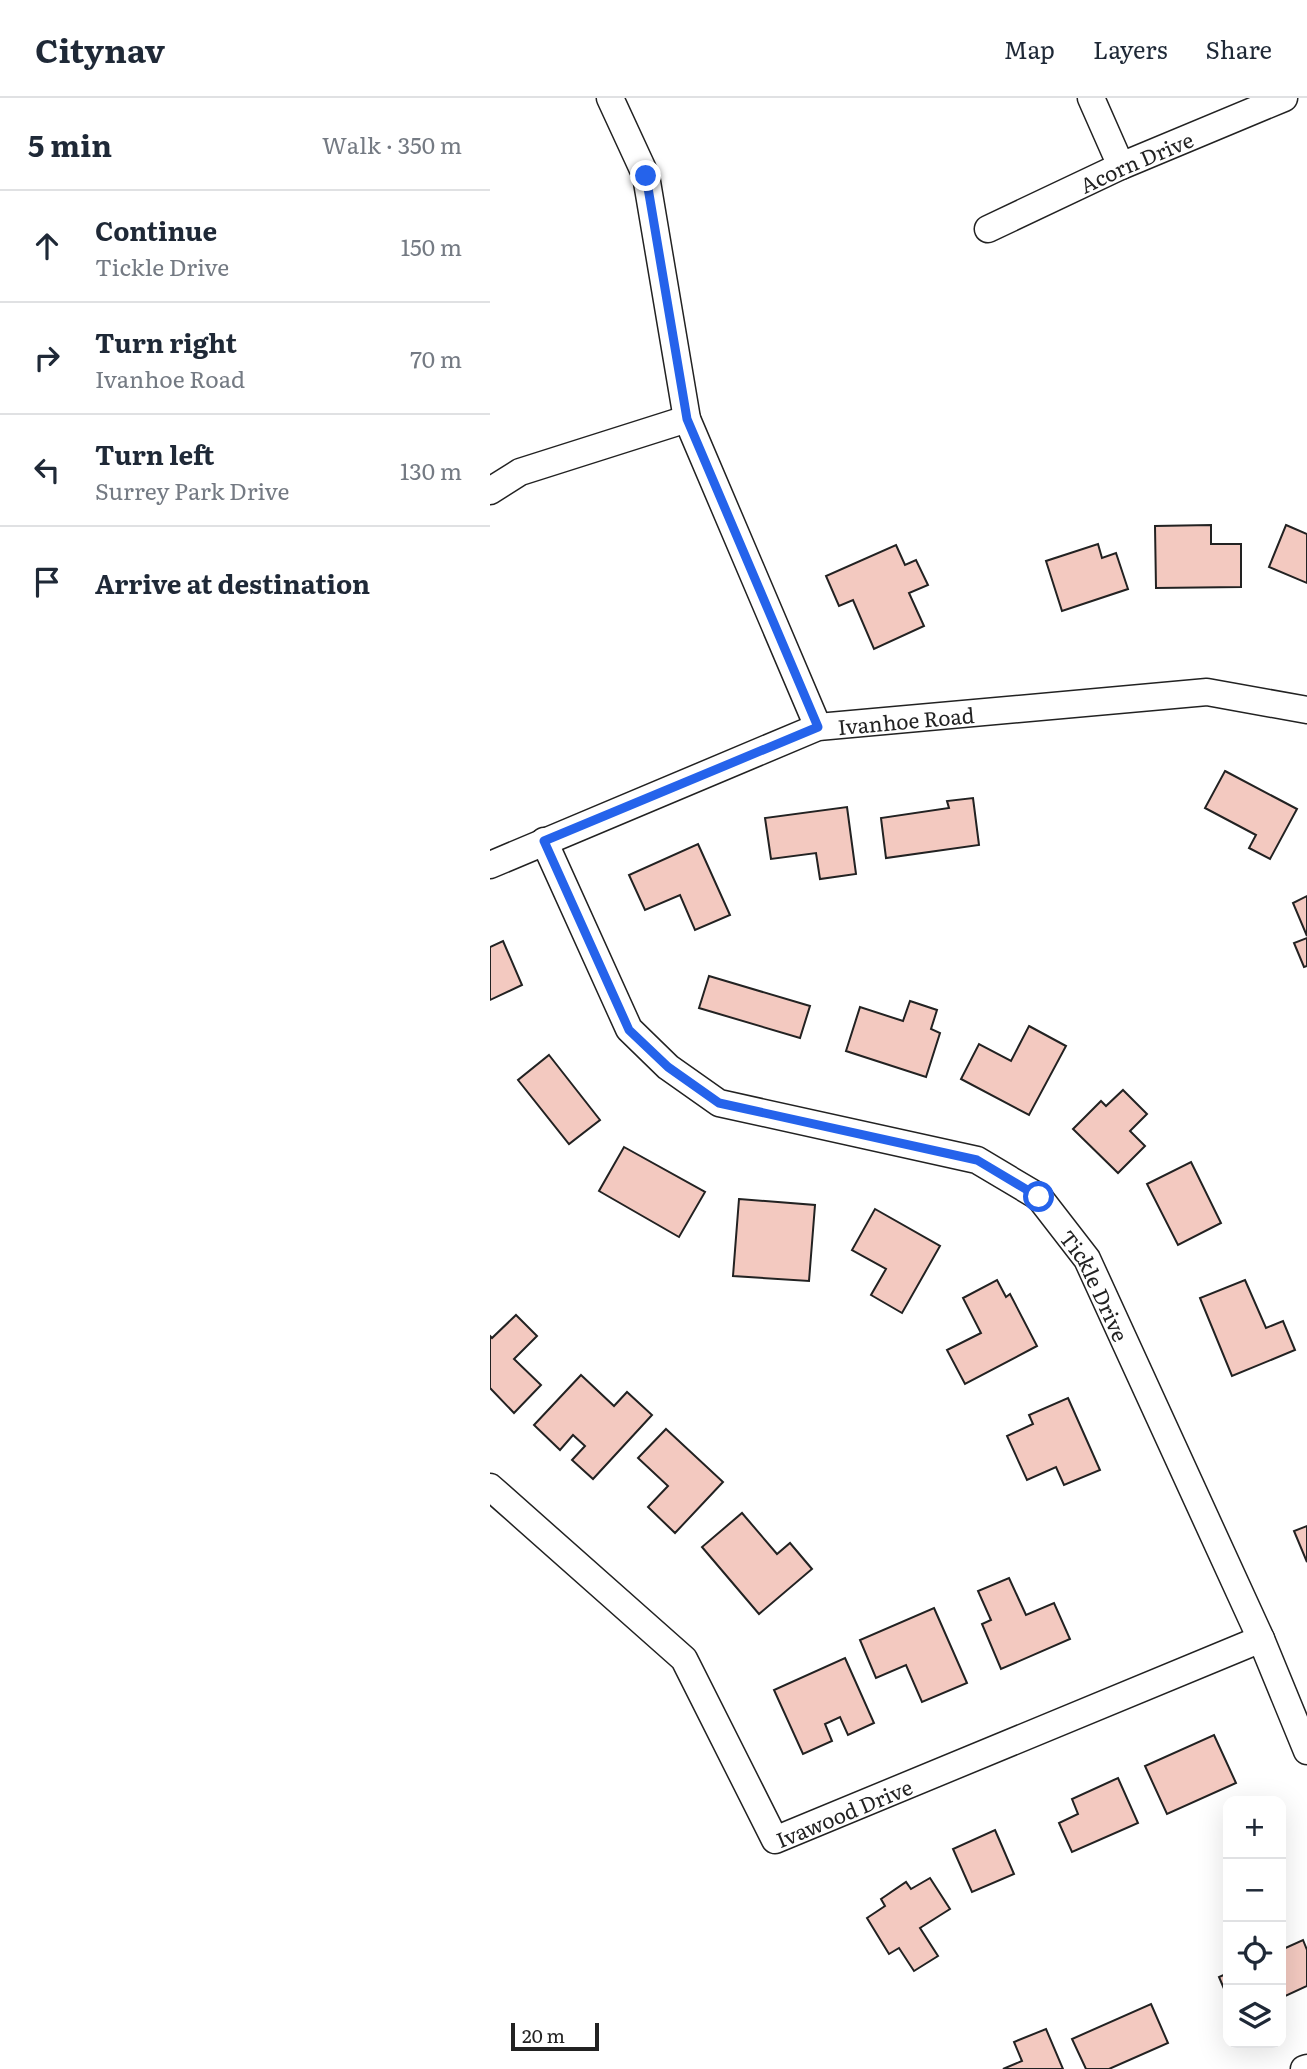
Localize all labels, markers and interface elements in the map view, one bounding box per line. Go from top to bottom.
text: Citynav [35,24,165,73]
text: Map [1004,31,1055,66]
text: Layers [1093,31,1167,66]
text: Share [1205,31,1272,66]
text: 5 min [28,122,112,166]
street label: Acorn Drive [1074,122,1198,199]
text: Walk · 350 m [322,127,462,161]
route end [630,160,661,191]
text: Continue [95,210,217,249]
icon: ahead [28,227,66,265]
text: 150 m [401,229,462,263]
text: Tickle Drive [95,249,229,283]
text: Turn right [95,322,237,361]
icon: right [28,339,66,377]
text: 70 m [410,341,462,375]
text: Ivanhoe Road [95,361,245,395]
text: Turn left [95,434,214,473]
icon: left [28,451,66,489]
text: 130 m [400,453,462,487]
text: Surrey Park Drive [95,473,290,507]
icon: arrive [28,563,66,601]
text: Arrive at destination [95,563,370,602]
street label: Ivanhoe Road [836,698,976,741]
route start [1023,1181,1054,1212]
street label: Tickle Drive [1054,1222,1138,1346]
street label: Ivawood Drive [771,1770,917,1854]
map controls [1223,1796,1286,2048]
button: + [1223,1796,1286,1859]
button: − [1223,1859,1286,1922]
button: locate [1223,1922,1286,1985]
button: layers [1223,1985,1286,2048]
scale bar [511,2020,598,2052]
text: 20 m [522,2021,565,2049]

